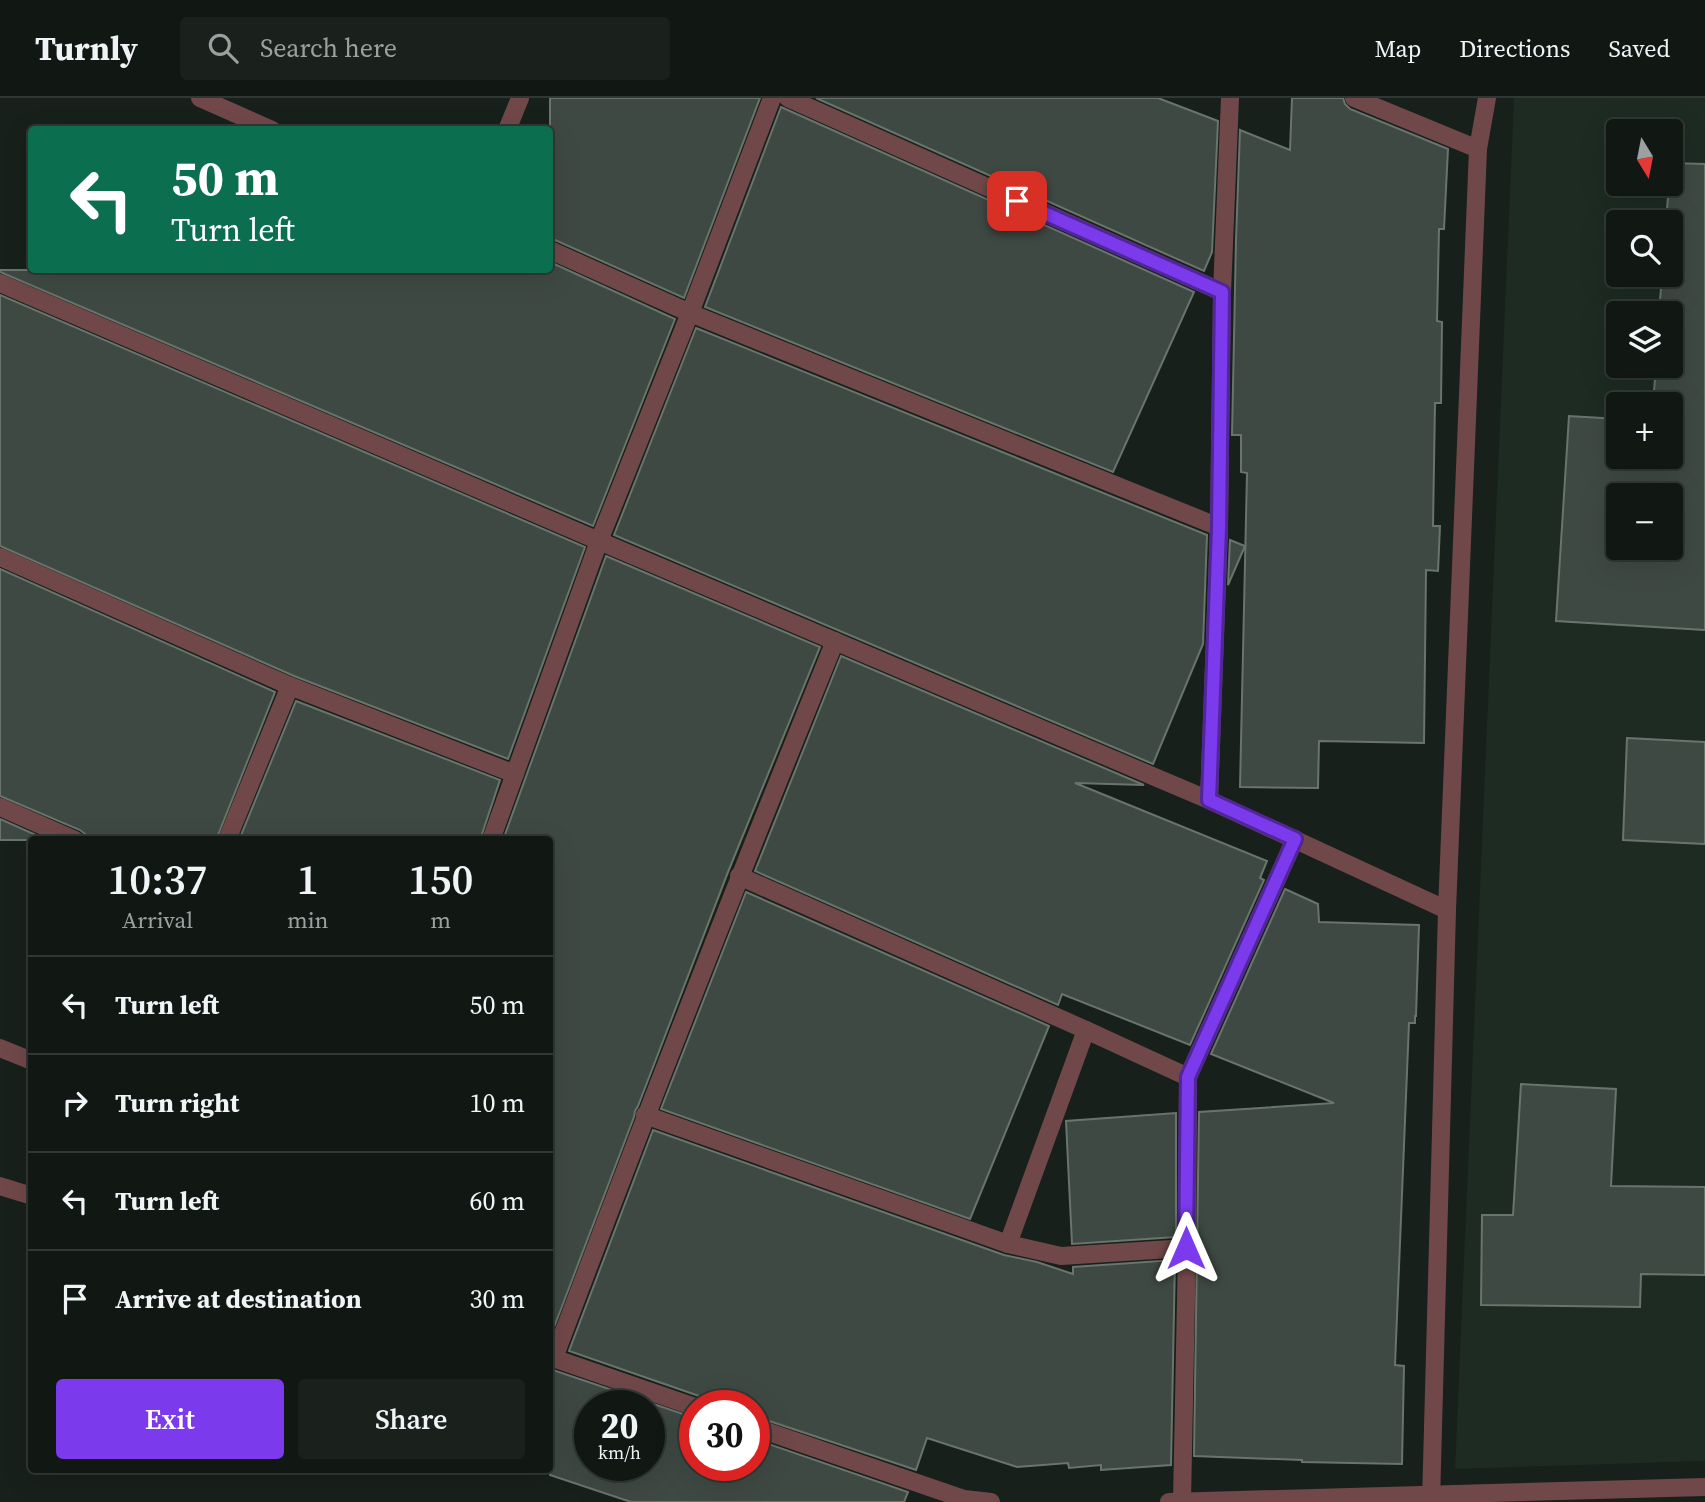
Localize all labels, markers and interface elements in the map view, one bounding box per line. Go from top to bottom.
search box [180,17,670,80]
text: Turnly [35,26,138,71]
icon: search [204,29,242,67]
text: Search here [260,30,397,66]
text: Map [1374,32,1421,65]
text: Directions [1459,32,1570,65]
text: Saved [1608,32,1670,65]
north arrow [1606,119,1684,196]
map controls [1606,119,1683,560]
text: 50 m [171,144,279,211]
icon: left [56,154,147,245]
pin [987,171,1047,231]
icon: arrive [998,182,1036,220]
text: Turn left [171,208,295,252]
button: search [1606,210,1683,287]
button: layers [1606,301,1683,378]
button: + [1606,392,1683,469]
button: − [1606,483,1683,560]
text: 10:37 [107,850,207,908]
text: 1 [297,850,319,908]
text: 150 [408,850,473,908]
text: Arrival [122,904,193,936]
text: min [287,904,328,936]
text: m [430,904,451,936]
icon: left [56,986,94,1024]
text: Turn left [115,987,219,1023]
text: 50 m [470,987,525,1023]
icon: right [56,1084,94,1122]
text: Turn right [115,1085,239,1121]
text: 10 m [470,1085,525,1121]
icon: left [56,1182,94,1220]
text: Turn left [115,1183,219,1219]
text: 60 m [470,1183,525,1219]
position arrow [1149,1211,1223,1285]
icon: arrive [56,1280,94,1318]
text: Arrive at destination [115,1281,362,1317]
text: 30 m [470,1281,525,1317]
button: Exit [56,1379,284,1459]
button: Share [298,1379,525,1459]
speed limit sign: 30 [679,1390,770,1481]
text: 20 [601,1402,638,1450]
text: km/h [598,1440,641,1465]

